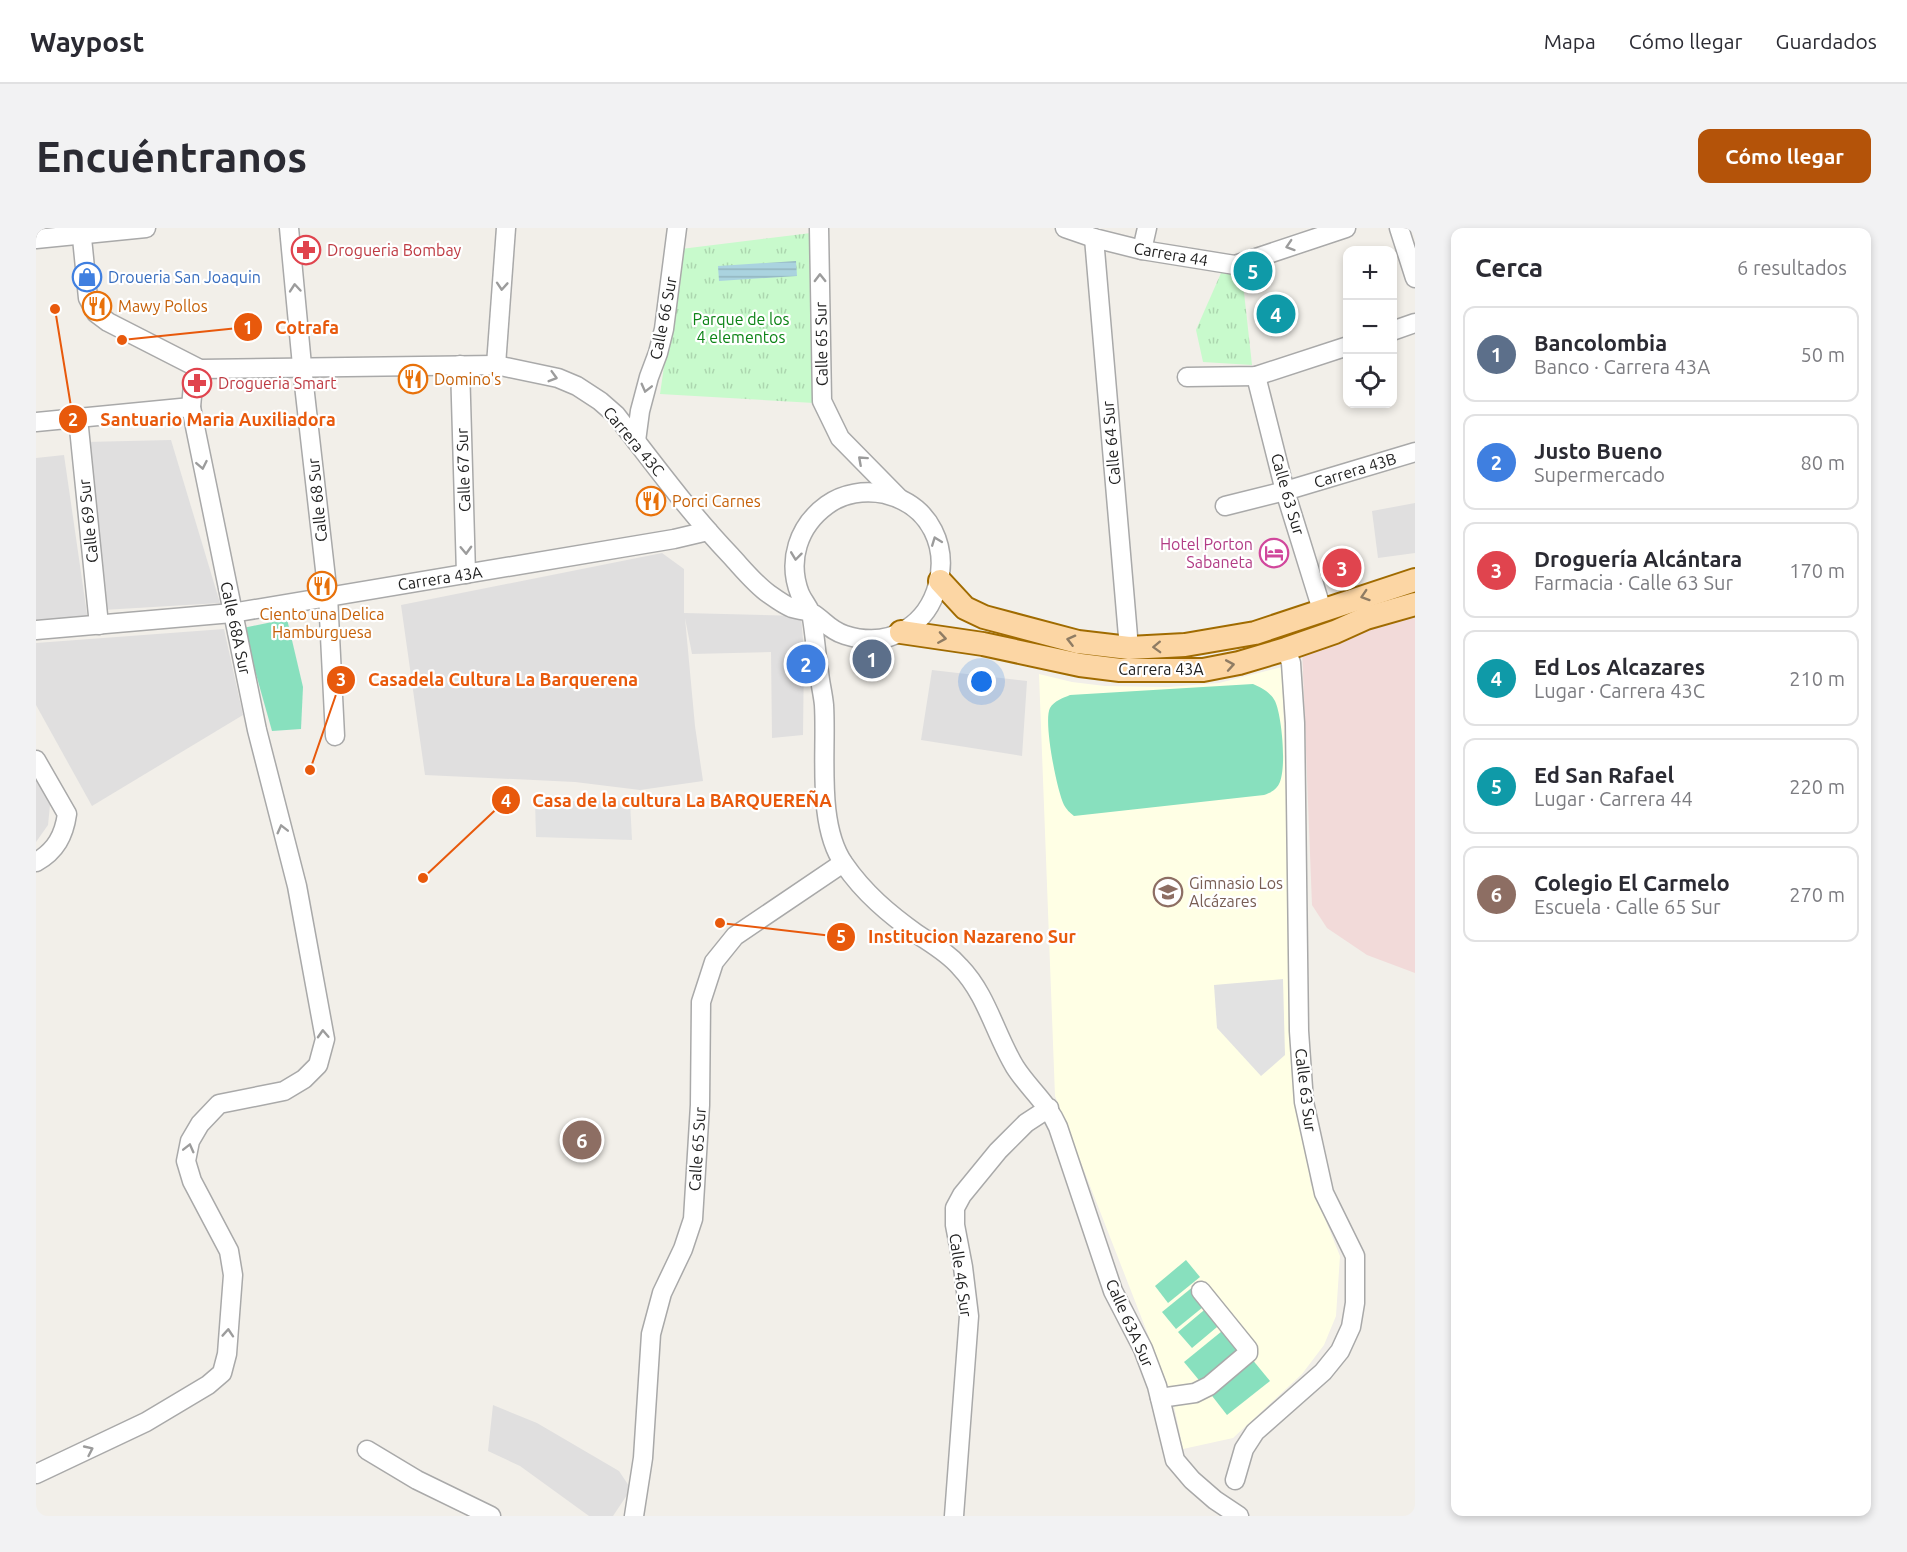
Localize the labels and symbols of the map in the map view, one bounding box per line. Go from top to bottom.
pharmacy icon: Drogueria Bombay [290,234,322,266]
street label: Carrera 44 [1133,239,1209,269]
one-way arrow [1285,239,1296,252]
place label: Drogueria Bombay [327,241,462,259]
pin: 5 [1234,248,1272,294]
shop icon: Droueria San Joaquin [71,261,103,293]
place label: Droueria San Joaquin [108,268,261,286]
one-way arrow [814,273,826,282]
street label: Calle 66 Sur [646,275,680,361]
one-way arrow [496,282,509,291]
one-way arrow [289,283,302,292]
restaurant icon: Mawy Pollos [81,290,113,322]
pin: 4 [1256,292,1296,337]
place label: Mawy Pollos [118,297,208,315]
street label: Calle 65 Sur [811,302,831,386]
callout: Cotrafa [233,309,351,345]
park label: Parque de los 4 elementos [692,310,790,346]
text: 1 [243,317,253,337]
text: Cotrafa [275,317,339,337]
restaurant icon: Domino's [397,363,429,395]
pharmacy icon: Drogueria Smart [181,367,213,399]
place label: Domino's [434,370,501,388]
one-way arrow [547,370,558,382]
place label: Drogueria Smart [218,374,337,392]
one-way arrow [640,382,653,392]
street label: Calle 64 Sur [1098,400,1124,486]
callout: Santuario Maria Auxiliadora [58,401,347,437]
street label: Carrera 43C [600,403,668,479]
text: 2 [68,409,78,429]
text: Santuario Maria Auxiliadora [100,409,336,429]
street label: Calle 67 Sur [453,428,473,512]
street label: Carrera 43B [1312,449,1398,491]
street label: Calle 63 Sur [1268,451,1308,537]
one-way arrow [858,456,869,467]
street label: Calle 68 Sur [304,457,330,543]
one-way arrow [195,459,208,469]
street label: Calle 69 Sur [75,478,101,564]
restaurant icon: Porci Carnes [635,485,667,517]
place label: Porci Carnes [672,492,761,510]
place label: Hotel Porton Sabaneta [1160,535,1253,571]
one-way arrow [930,536,943,546]
hotel icon: Hotel Porton Sabaneta [1258,537,1290,569]
one-way arrow [459,545,472,554]
pin: 3 [1322,546,1362,590]
one-way arrow [790,551,802,561]
street label: Carrera 43A [396,562,484,594]
restaurant icon: Ciento una Delica Hamburguesa [306,570,338,602]
street label: Calle 68A Sur [217,580,255,676]
one-way arrow [1360,589,1371,602]
place label: Ciento una Delica Hamburguesa [260,605,384,641]
one-way arrow [937,632,947,644]
one-way arrow [1066,634,1076,647]
pin: 1 [852,636,892,682]
one-way arrow [1153,640,1162,653]
pin: 2 [786,642,826,686]
one-way arrow [1226,659,1235,671]
street label: Carrera 43A [1118,660,1204,678]
callout: Casadela Cultura La Barquerena [326,662,650,698]
your location [967,667,996,696]
text: 3 [336,669,346,689]
text: Casadela Cultura La Barquerena [368,669,638,689]
callout: Casa de la cultura La BARQUEREÑA [491,782,844,818]
text: 4 [501,790,511,810]
text: Casa de la cultura La BARQUEREÑA [532,790,832,810]
one-way arrow [277,824,290,834]
place label: Gimnasio Los Alcázares [1189,874,1283,910]
school or university icon: Gimnasio Los Alcázares [1152,876,1184,908]
callout: Institucion Nazareno Sur [826,919,1088,955]
text: 5 [836,926,846,946]
text: Institucion Nazareno Sur [868,926,1077,946]
one-way arrow [317,1030,330,1039]
street label: Calle 63 Sur [1292,1047,1320,1133]
street label: Calle 65 Sur [685,1106,709,1192]
pin: 6 [562,1118,602,1162]
one-way arrow [182,1144,195,1154]
street label: Calle 46 Sur [946,1232,976,1318]
street label: Calle 63A Sur [1103,1276,1157,1370]
one-way arrow [221,1328,234,1337]
one-way arrow [83,1445,94,1457]

